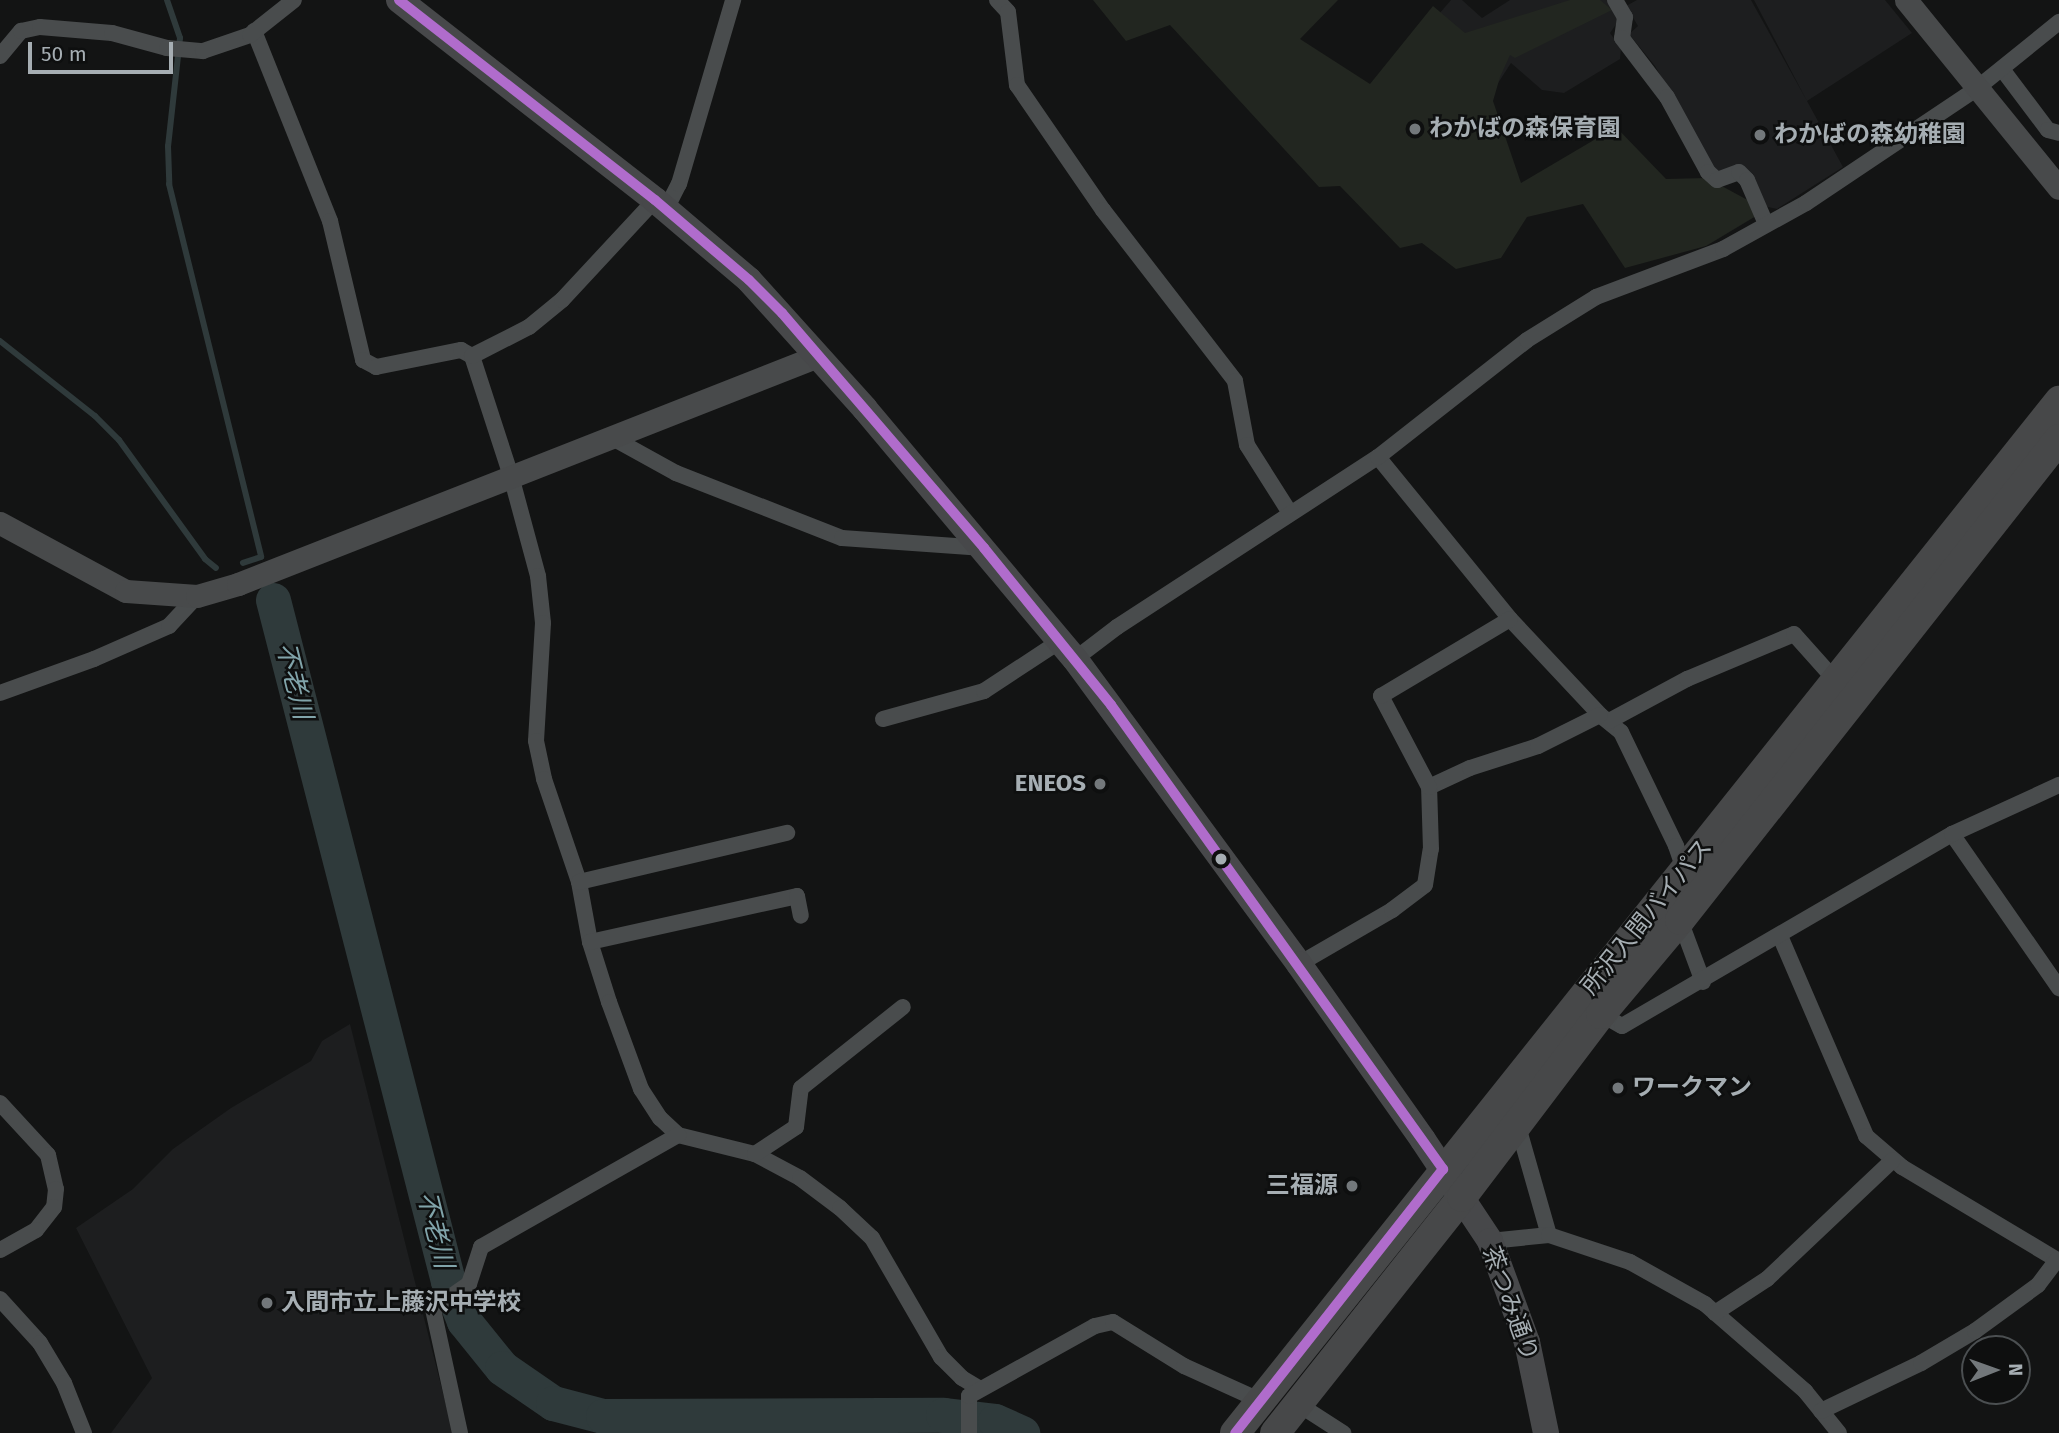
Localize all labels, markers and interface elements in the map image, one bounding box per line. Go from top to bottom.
scale bar [32,28,177,72]
text: 50 m [41,41,87,67]
place label: わかばの森保育園 [1429,115,1621,143]
marker: わかばの森保育園 [1407,121,1423,137]
place label: わかばの森幼稚園 [1774,121,1966,149]
marker: わかばの森幼稚園 [1752,127,1768,143]
water label: 不老川 [269,639,319,723]
place label: ENEOS [1015,770,1086,798]
marker: ENEOS [1092,776,1108,792]
street label: 所沢入間バイパス [1575,833,1719,1001]
unlabelled marker [1214,852,1228,866]
place label: ワークマン [1632,1074,1752,1102]
marker: ワークマン [1610,1080,1626,1096]
place label: 三福源 [1266,1172,1338,1200]
marker: 三福源 [1344,1178,1360,1194]
water label: 不老川 [410,1188,460,1272]
street label: 茶つみ通り [1476,1243,1544,1365]
place label: 入間市立上藤沢中学校 [281,1289,521,1317]
marker: 入間市立上藤沢中学校 [259,1295,275,1311]
north arrow [1961,1335,2031,1405]
text: N [2004,1363,2027,1376]

